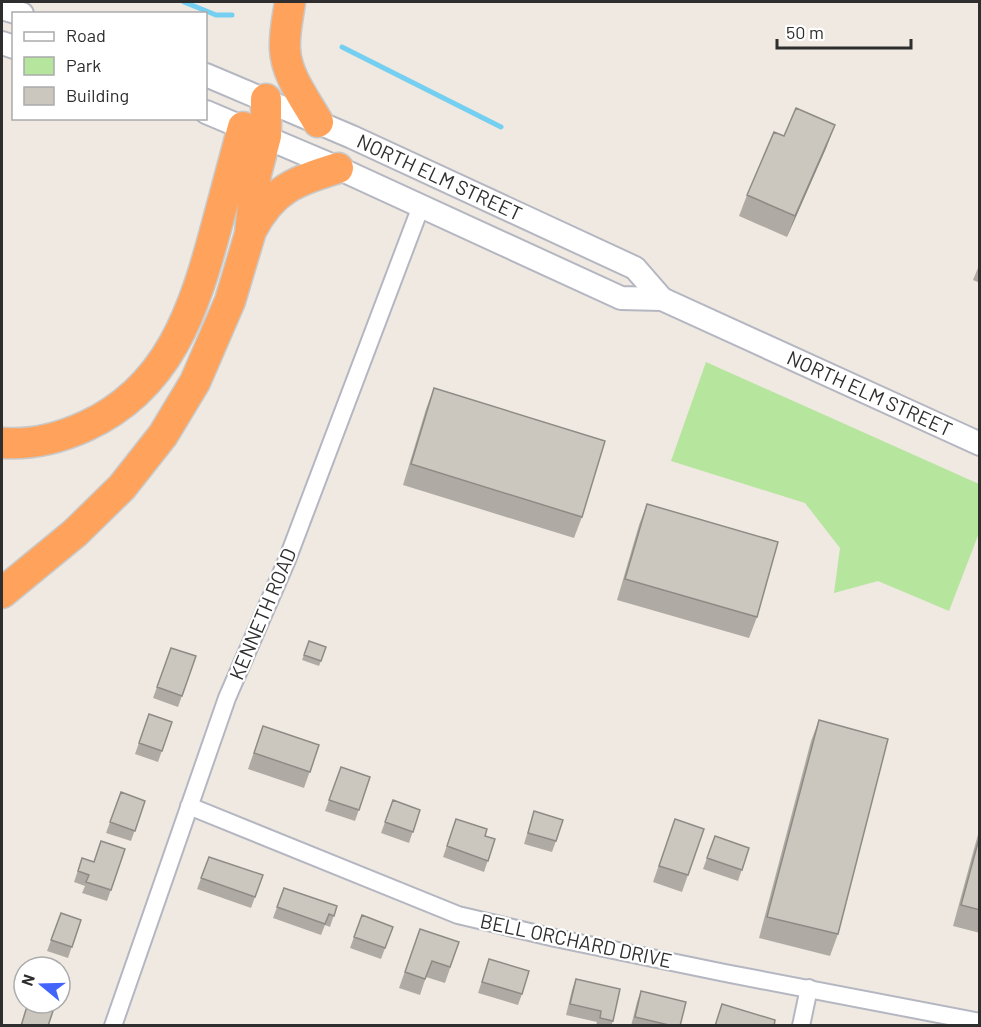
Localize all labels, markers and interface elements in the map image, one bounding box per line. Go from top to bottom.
legend [12,12,207,120]
scale bar [777,12,910,50]
text: 50 m [786,21,824,43]
text: Road [66,24,106,46]
text: Park [66,54,101,76]
text: Building [66,84,129,106]
street label: NORTH ELM STREET [354,128,526,225]
street label: NORTH ELM STREET [784,345,956,441]
street label: KENNETH ROAD [224,544,301,683]
street label: BELL ORCHARD DRIVE [478,908,674,972]
north arrow [12,955,72,1015]
text: N [17,972,38,988]

